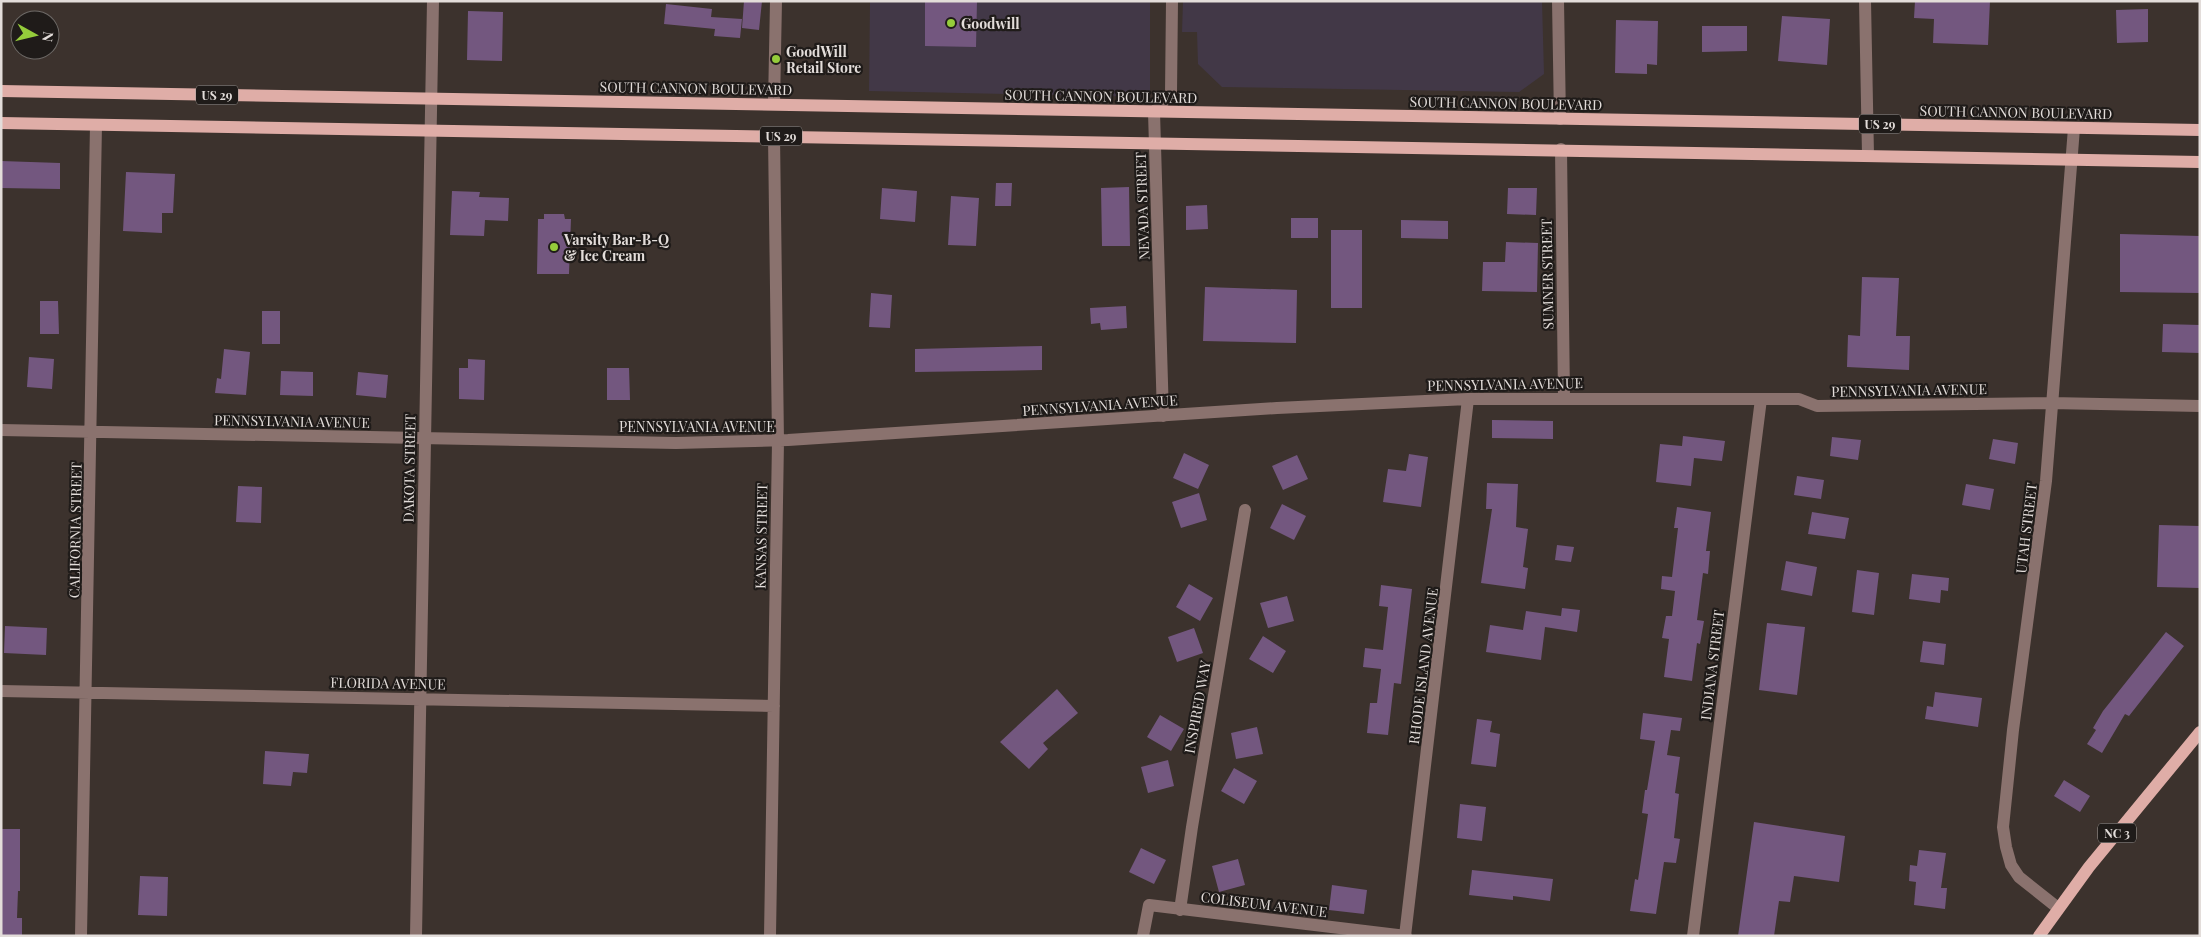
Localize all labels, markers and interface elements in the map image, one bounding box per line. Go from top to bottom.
north arrow [10,10,60,60]
place label: Goodwill [961,14,1020,33]
marker: Goodwill [945,17,957,29]
text: N [38,31,58,43]
place label: GoodWill Retail Store [786,42,861,77]
marker: GoodWill Retail Store [770,53,782,65]
street label: SOUTH CANNON BOULEVARD [600,77,792,99]
street label: SOUTH CANNON BOULEVARD [1005,85,1197,107]
road number: US 29 [196,86,238,104]
street label: SOUTH CANNON BOULEVARD [1410,92,1602,114]
street label: SOUTH CANNON BOULEVARD [1920,101,2112,123]
road number: US 29 [1859,115,1901,134]
road number: US 29 [760,126,802,146]
street label: NEVADA STREET [1131,151,1153,260]
street label: SUMNER STREET [1537,218,1557,330]
place label: Varsity Bar-B-Q & Ice Cream [563,230,669,265]
marker: Varsity Bar-B-Q & Ice Cream [548,241,560,253]
street label: PENNSYLVANIA AVENUE [1427,373,1583,395]
street label: PENNSYLVANIA AVENUE [1831,379,1987,401]
street label: PENNSYLVANIA AVENUE [1022,390,1178,420]
street label: PENNSYLVANIA AVENUE [214,410,370,432]
street label: DAKOTA STREET [399,413,419,522]
street label: PENNSYLVANIA AVENUE [619,417,775,436]
street label: CALIFORNIA STREET [64,461,86,598]
street label: UTAH STREET [2011,481,2041,574]
street label: KANSAS STREET [751,483,771,589]
street label: RHODE ISLAND AVENUE [1404,587,1442,745]
street label: INDIANA STREET [1696,608,1728,721]
street label: INSPIRED WAY [1179,658,1215,755]
street label: FLORIDA AVENUE [330,672,446,694]
road number: NC 3 [2098,824,2136,842]
street label: COLISEUM AVENUE [1200,887,1328,921]

